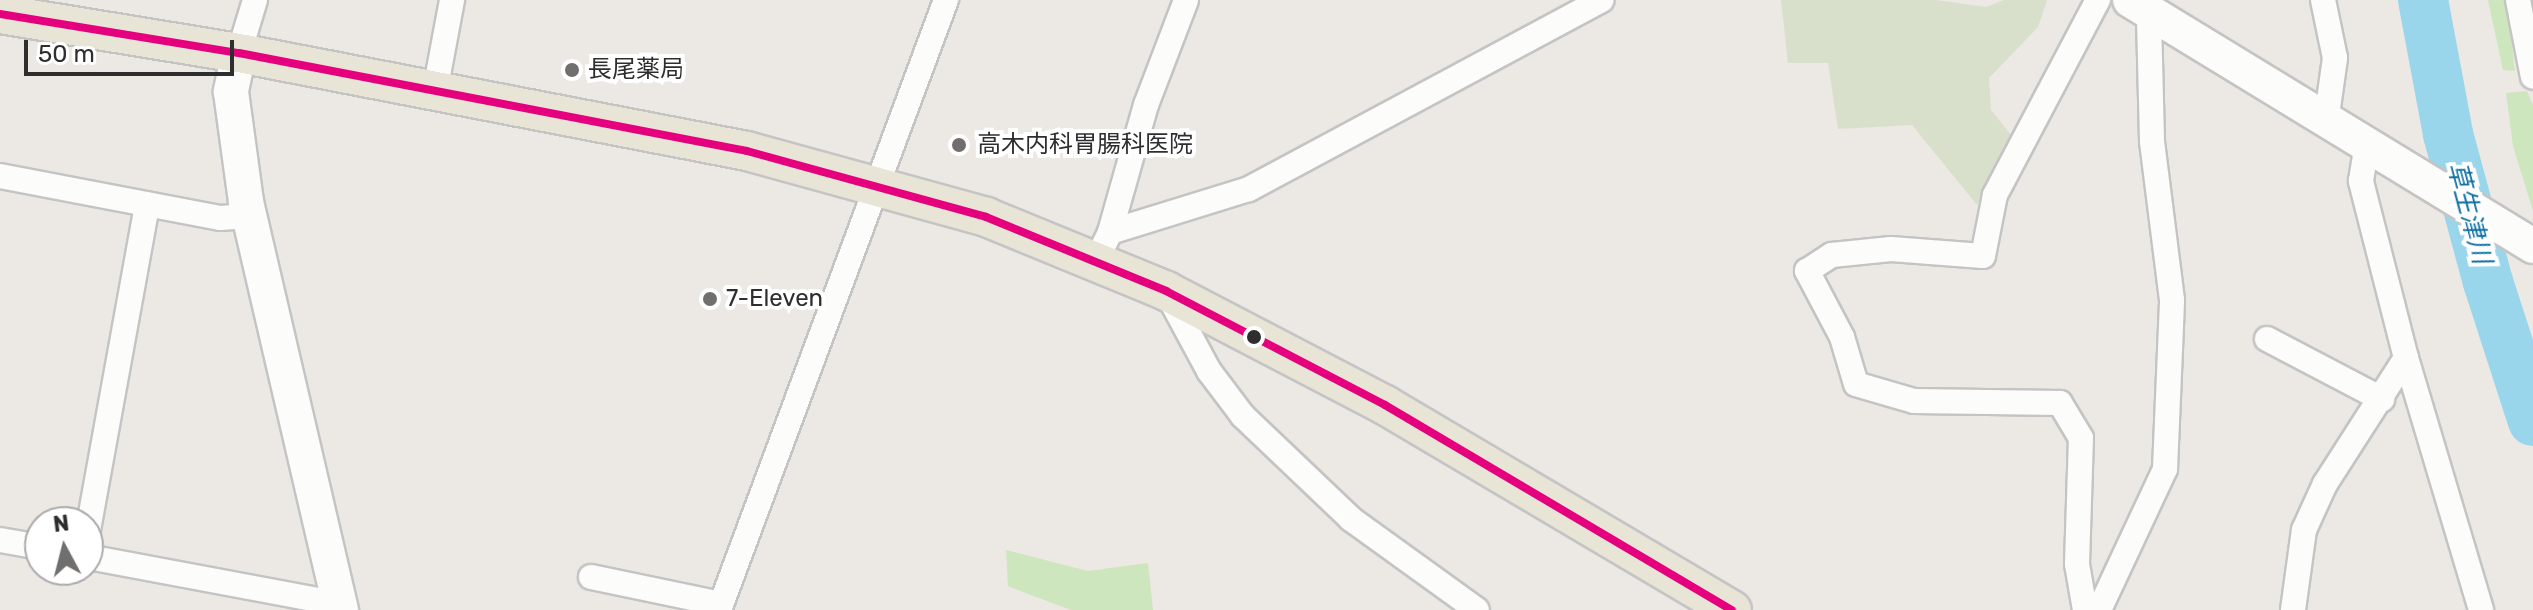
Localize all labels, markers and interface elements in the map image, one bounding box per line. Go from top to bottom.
scale bar [28,24,238,74]
text: 50 m [38,40,95,68]
place label: 長尾薬局 [588,56,684,84]
marker: 長尾薬局 [563,61,581,79]
place label: 高木内科胃腸科医院 [977,131,1193,159]
marker: 高木内科胃腸科医院 [948,134,970,156]
water label: 草生津川 [2440,159,2498,267]
place label: 7-Eleven [726,285,823,313]
marker: 7-Eleven [701,290,719,308]
unlabelled marker [1246,329,1262,345]
north arrow [24,506,104,586]
text: N [52,509,71,538]

